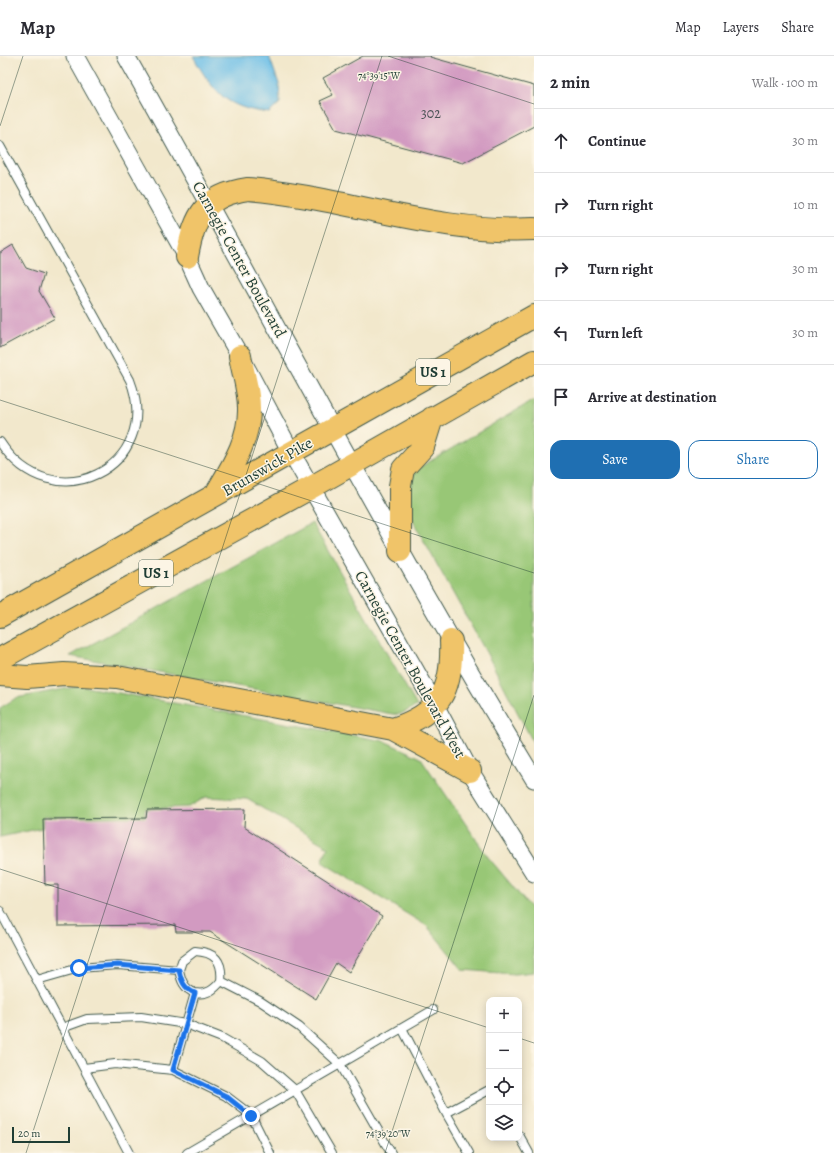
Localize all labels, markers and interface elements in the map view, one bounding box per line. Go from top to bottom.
text: Map [20,15,55,41]
text: Map [675,18,701,37]
text: Layers [723,18,759,37]
text: Share [781,18,814,37]
text: 74°39'15"W [358,69,401,82]
text: 2 min [550,71,590,94]
text: Walk · 100 m [752,74,818,91]
house number: 302 [421,104,441,123]
icon: ahead [550,130,572,152]
text: Continue [588,131,646,151]
text: 30 m [792,132,818,149]
street label: Carnegie Center Boulevard [187,177,292,342]
icon: right [550,194,572,216]
text: Turn right [588,195,653,215]
text: 10 m [793,196,818,213]
icon: right [550,258,572,280]
text: Turn right [588,259,653,279]
text: 30 m [792,260,818,277]
icon: left [550,322,572,344]
text: Turn left [588,323,643,343]
text: 30 m [792,324,818,341]
road number: US 1 [416,359,450,385]
icon: arrive [550,386,572,408]
text: Arrive at destination [588,387,717,407]
street label: Brunswick Pike [218,432,317,502]
button: Save [550,440,680,479]
button: Share [688,440,818,479]
road number: US 1 [139,560,173,586]
street label: Carnegie Center Boulevard West [349,567,471,762]
route start [70,959,88,977]
map controls [486,997,522,1141]
button: + [486,997,522,1033]
button: − [486,1033,522,1069]
button: locate [486,1069,522,1105]
button: layers [486,1105,522,1141]
route end [242,1107,260,1125]
scale bar [12,1125,70,1144]
text: 20 m [18,1126,40,1141]
text: 74°39'20"W [366,1127,411,1140]

